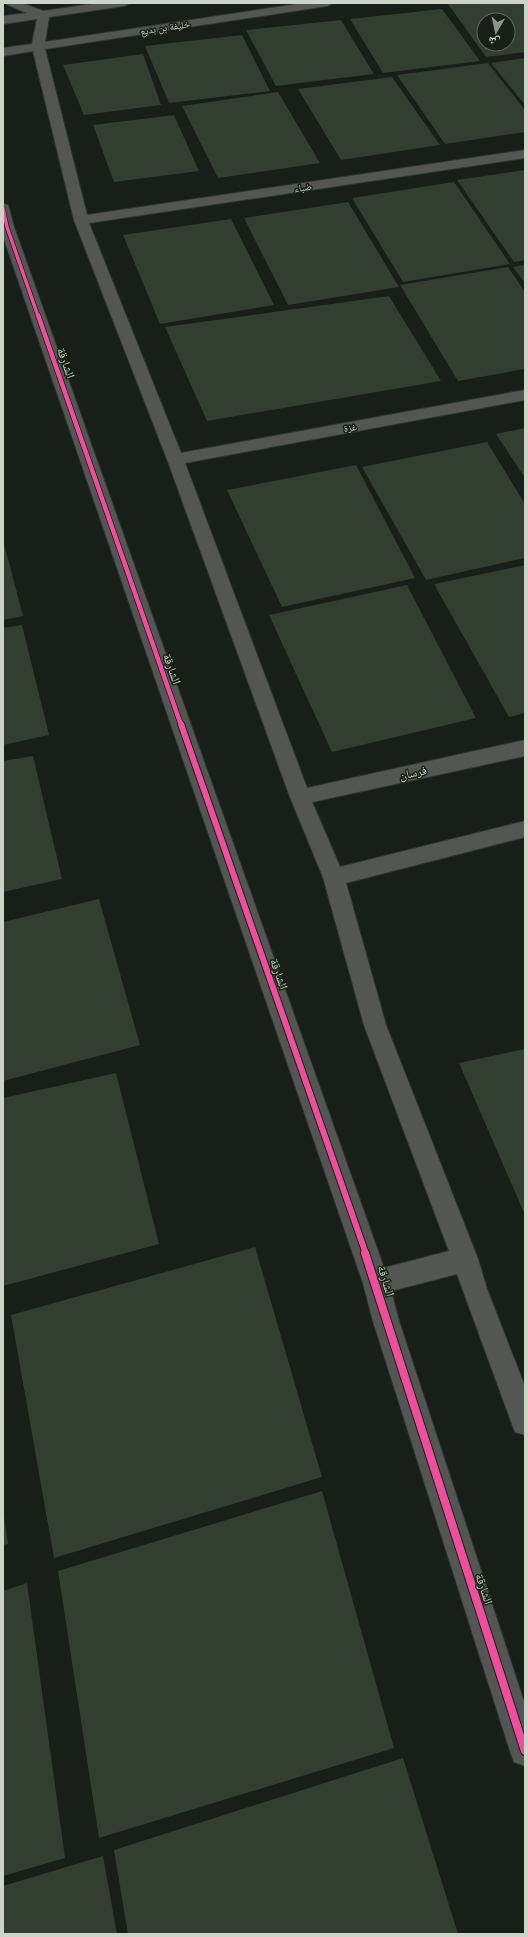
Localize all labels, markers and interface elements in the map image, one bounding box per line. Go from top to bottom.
north arrow [476,12,516,52]
street label: خليفة بن بديع [139,17,192,38]
text: ش [487,33,501,50]
street label: ضباء [293,180,313,195]
street label: الشارقة [54,346,79,380]
street label: غزة [342,420,358,435]
street label: الشارقة [160,652,185,686]
street label: فرسان [398,762,428,783]
street label: الشارقة [267,957,292,991]
street label: الشارقة [375,1264,398,1298]
street label: الشارقة [472,1572,497,1606]

